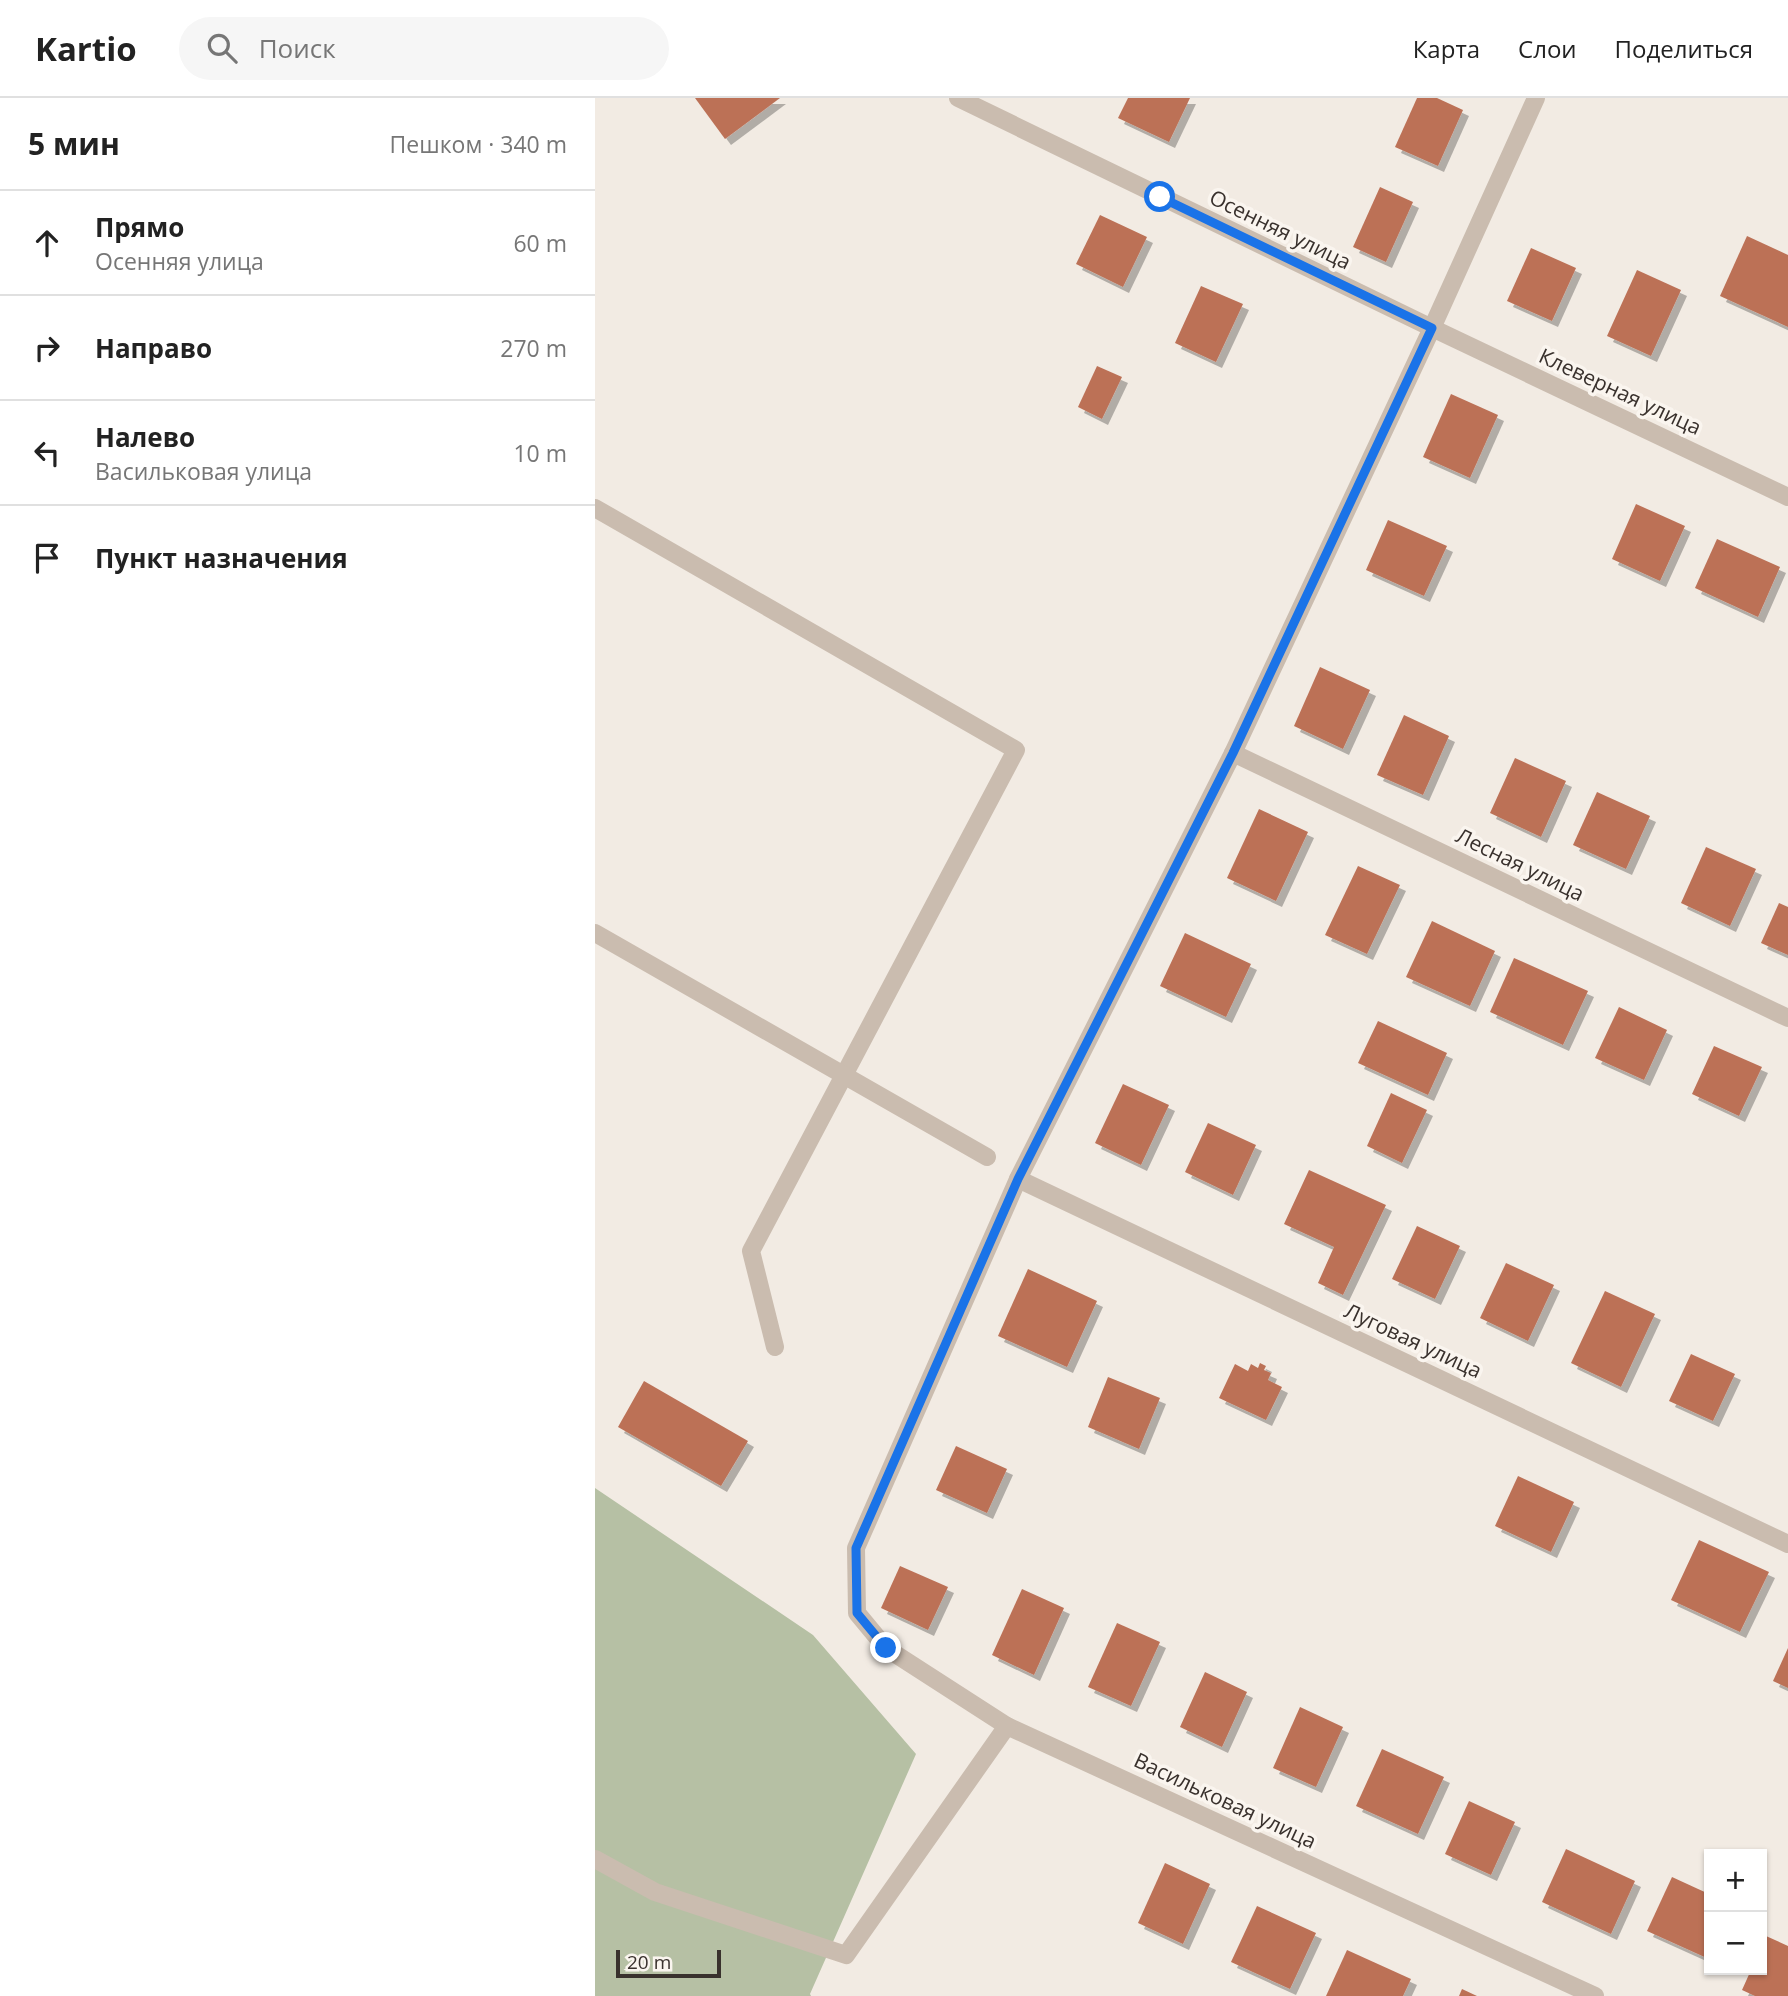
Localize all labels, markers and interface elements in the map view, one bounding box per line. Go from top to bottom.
search box [179,17,669,80]
text: Kartio [35,26,137,71]
icon: search [203,29,241,67]
text: Поиск [259,30,336,66]
text: Карта [1413,32,1480,65]
text: Слои [1518,32,1577,65]
text: Поделиться [1615,32,1753,65]
text: 5 мин [28,123,120,164]
text: Пешком · 340 m [390,128,567,160]
route start [1144,181,1175,212]
street label: Осенняя улица [1205,183,1356,275]
text: Прямо [95,209,184,245]
icon: ahead [28,224,66,262]
text: 60 m [513,227,567,259]
text: Осенняя улица [95,245,264,277]
icon: right [28,329,66,367]
text: Направо [95,330,212,366]
text: 270 m [500,332,567,364]
street label: Клеверная улица [1535,341,1706,441]
text: Налево [95,419,195,455]
icon: left [28,434,66,472]
text: 10 m [513,437,567,469]
text: Васильковая улица [95,455,312,487]
icon: arrive [28,539,66,577]
text: Пункт назначения [95,540,348,576]
street label: Лесная улица [1452,821,1589,907]
street label: Луговая улица [1340,1296,1487,1384]
route end [870,1632,901,1663]
street label: Васильковая улица [1130,1746,1321,1855]
map controls [1704,1849,1767,1975]
button: + [1704,1849,1767,1912]
button: − [1704,1912,1767,1975]
scale bar [616,1947,721,1979]
text: 20 m [627,1949,671,1975]

